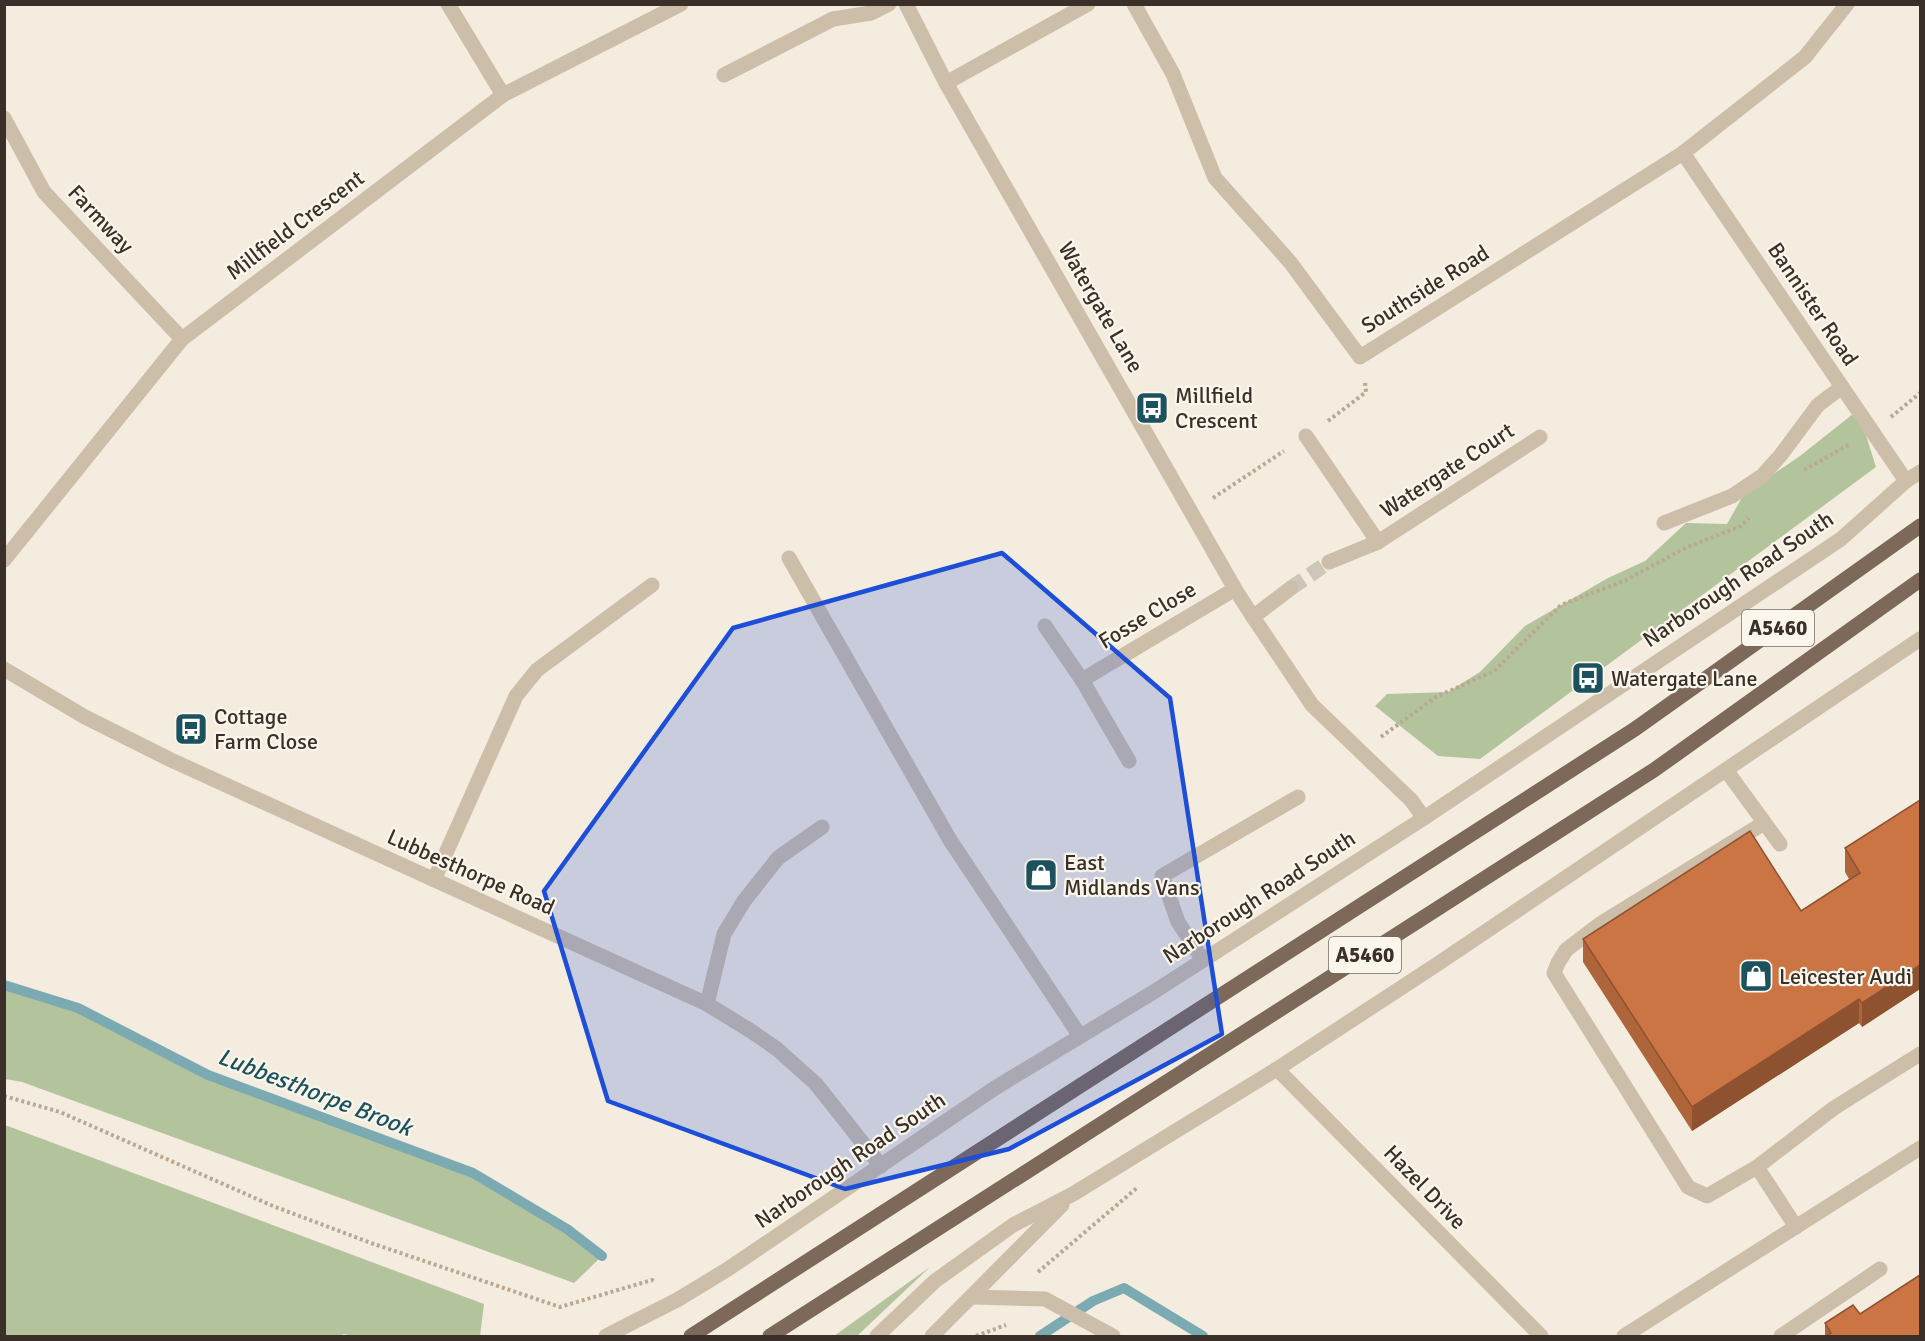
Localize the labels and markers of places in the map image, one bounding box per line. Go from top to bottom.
place label: Millfield Crescent [1175,382,1258,434]
bus stop icon: Millfield Crescent [1134,390,1170,426]
bus stop icon: Watergate Lane [1570,660,1606,696]
place label: Watergate Lane [1611,665,1758,692]
place label: Cottage Farm Close [214,703,318,755]
bus stop icon: Cottage Farm Close [173,711,209,747]
place label: East Midlands Vans [1064,849,1200,901]
shop icon: East Midlands Vans [1023,857,1059,893]
shop icon: Leicester Audi [1738,958,1774,994]
place label: Leicester Audi [1779,963,1912,990]

